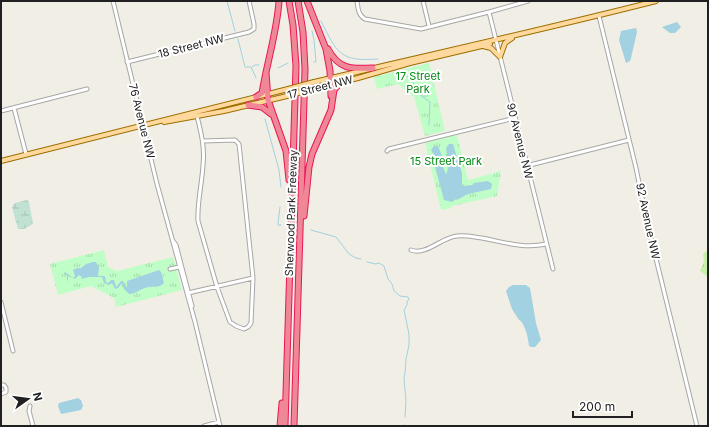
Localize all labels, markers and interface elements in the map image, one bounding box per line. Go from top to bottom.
street label: 18 Street NW [156,31,226,61]
park label: 17 Street Park [396,69,441,96]
street label: 17 Street NW [286,72,354,102]
street label: 76 Avenue NW [126,82,158,160]
street label: 90 Avenue NW [504,102,536,181]
street label: Sherwood Park Freeway [282,149,300,277]
park label: 15 Street Park [410,154,482,168]
street label: 92 Avenue NW [633,182,663,261]
north arrow [8,379,48,419]
text: N [30,391,46,402]
scale bar [573,393,632,419]
text: 200 m [579,399,615,414]

